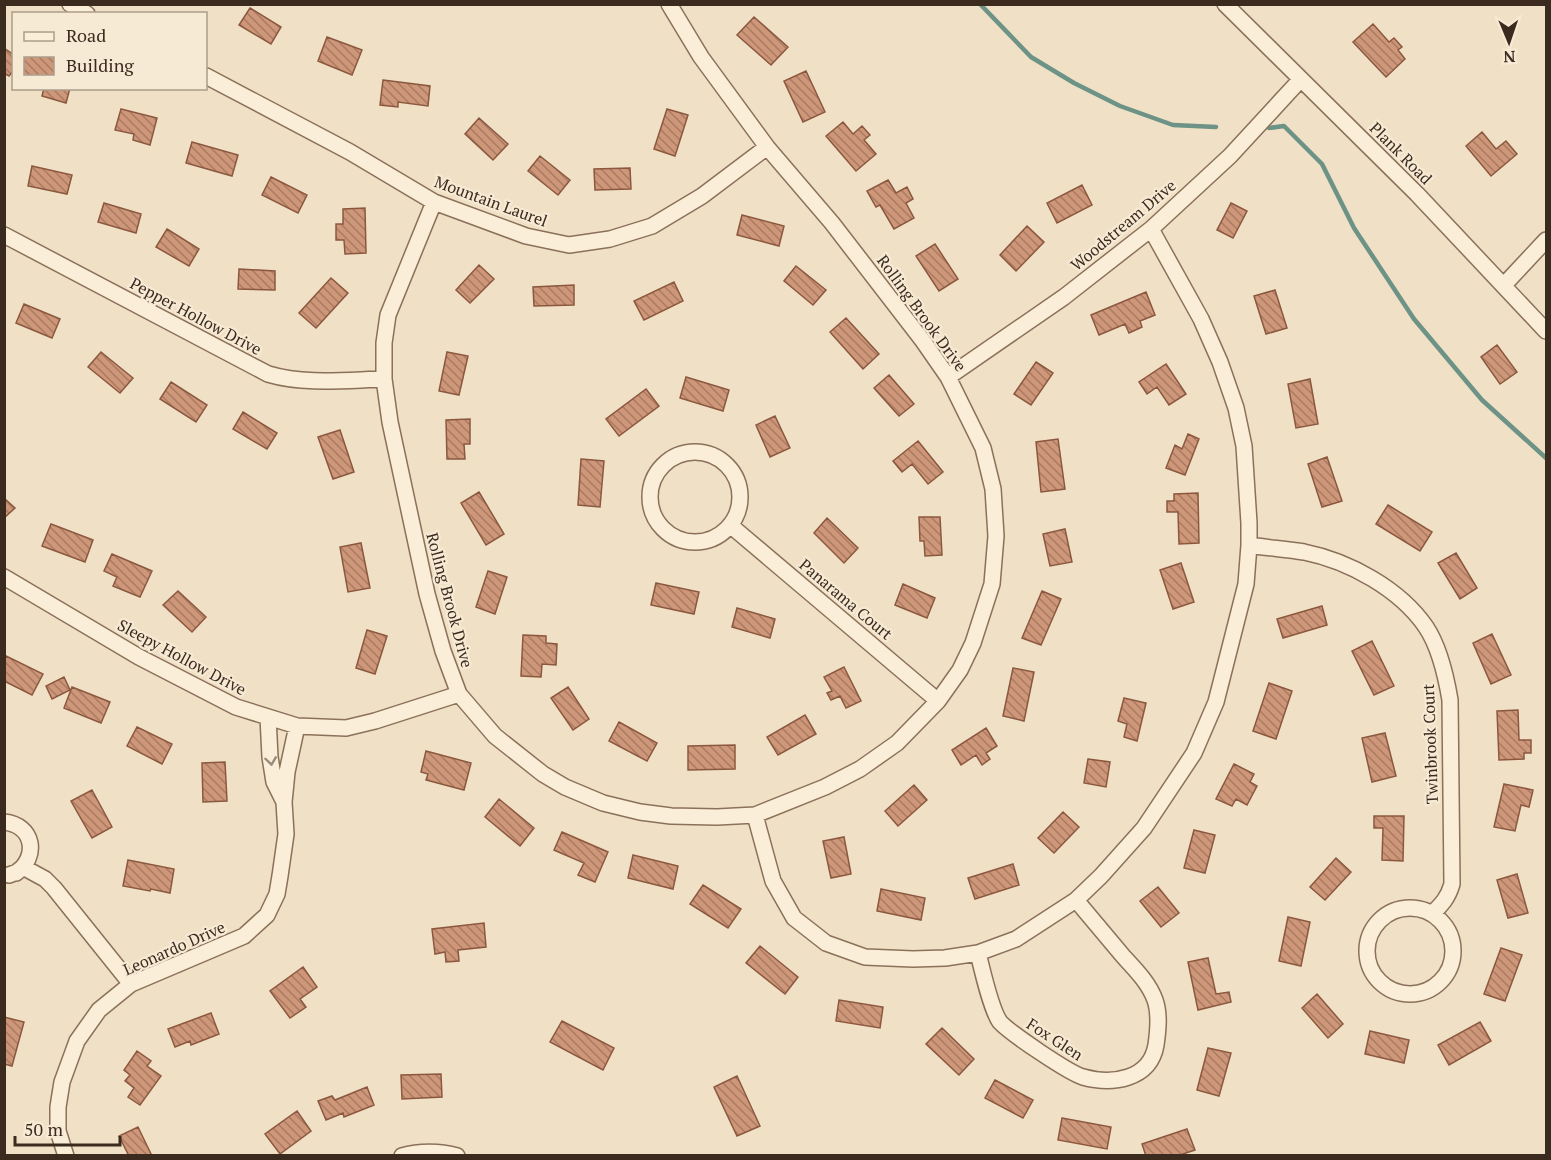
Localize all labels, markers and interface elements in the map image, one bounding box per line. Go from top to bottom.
legend [12,12,207,90]
north arrow [1479,12,1539,72]
text: Road [66,23,106,47]
text: N [1503,46,1516,68]
text: Building [66,53,134,77]
street label: Plank Road [1365,117,1437,189]
street label: Mountain Laurel [431,170,551,232]
street label: Woodstream Drive [1066,174,1180,276]
street label: Rolling Brook Drive [872,250,972,376]
street label: Pepper Hollow Drive [126,272,266,360]
street label: Rolling Brook Drive [421,530,479,670]
street label: Panarama Court [795,554,897,644]
street label: Sleepy Hollow Drive [114,614,250,700]
street label: Twinbrook Court [1417,683,1443,805]
one-way arrow [265,756,277,766]
street label: Leonardo Drive [120,916,228,980]
street label: Fox Glen [1023,1013,1088,1066]
scale bar [15,1109,120,1147]
text: 50 m [24,1117,64,1141]

